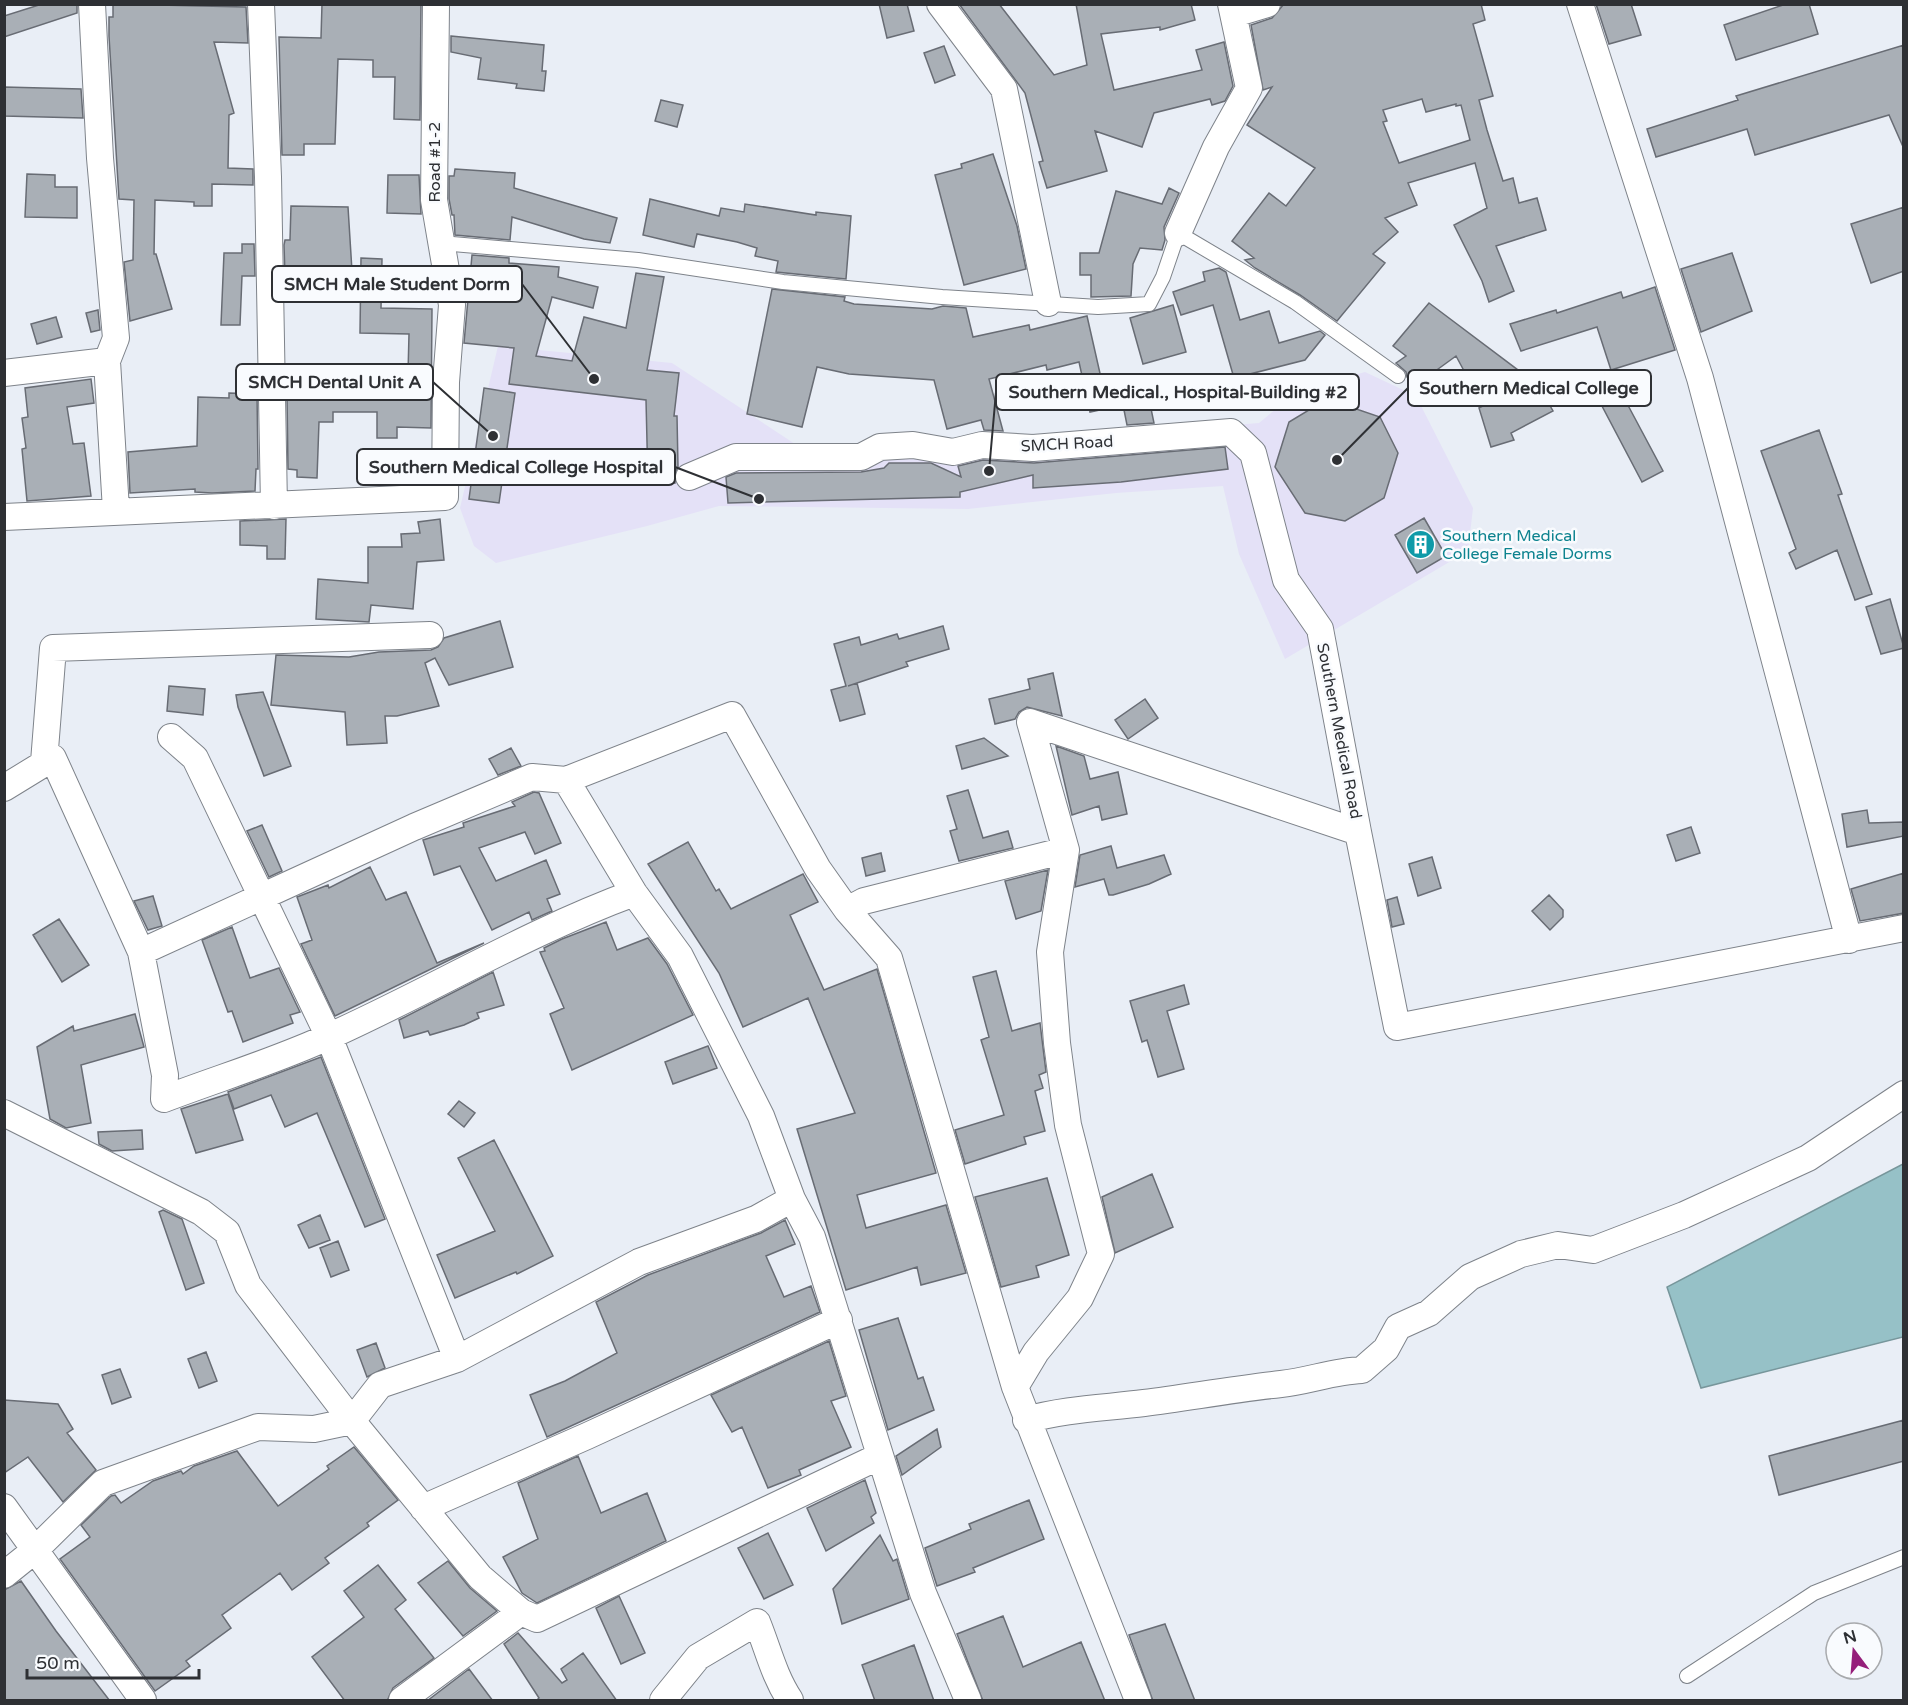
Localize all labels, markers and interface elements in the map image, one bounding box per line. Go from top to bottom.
street label: Road #1-2 [425,122,445,202]
callout: SMCH Male Student Dorm [272,266,522,302]
text: SMCH Male Student Dorm [284,273,510,295]
callout: SMCH Dental Unit A [236,364,433,400]
callout: Southern Medical College [1408,370,1651,406]
text: SMCH Dental Unit A [248,371,422,393]
callout: Southern Medical., Hospital-Building #2 [996,374,1359,410]
text: Southern Medical College [1419,377,1639,399]
text: Southern Medical., Hospital-Building #2 [1009,381,1347,403]
street label: SMCH Road [1020,432,1114,456]
callout: Southern Medical College Hospital [357,449,675,485]
text: Southern Medical College Hospital [369,456,663,478]
place label: Southern Medical College Female Dorms [1442,526,1612,564]
building icon: Southern Medical College Female Dorms [1405,529,1437,561]
street label: Southern Medical Road [1312,641,1366,821]
north arrow [1824,1621,1884,1681]
text: N [1841,1626,1859,1649]
scale bar [27,1642,200,1680]
text: 50 m [36,1652,80,1674]

